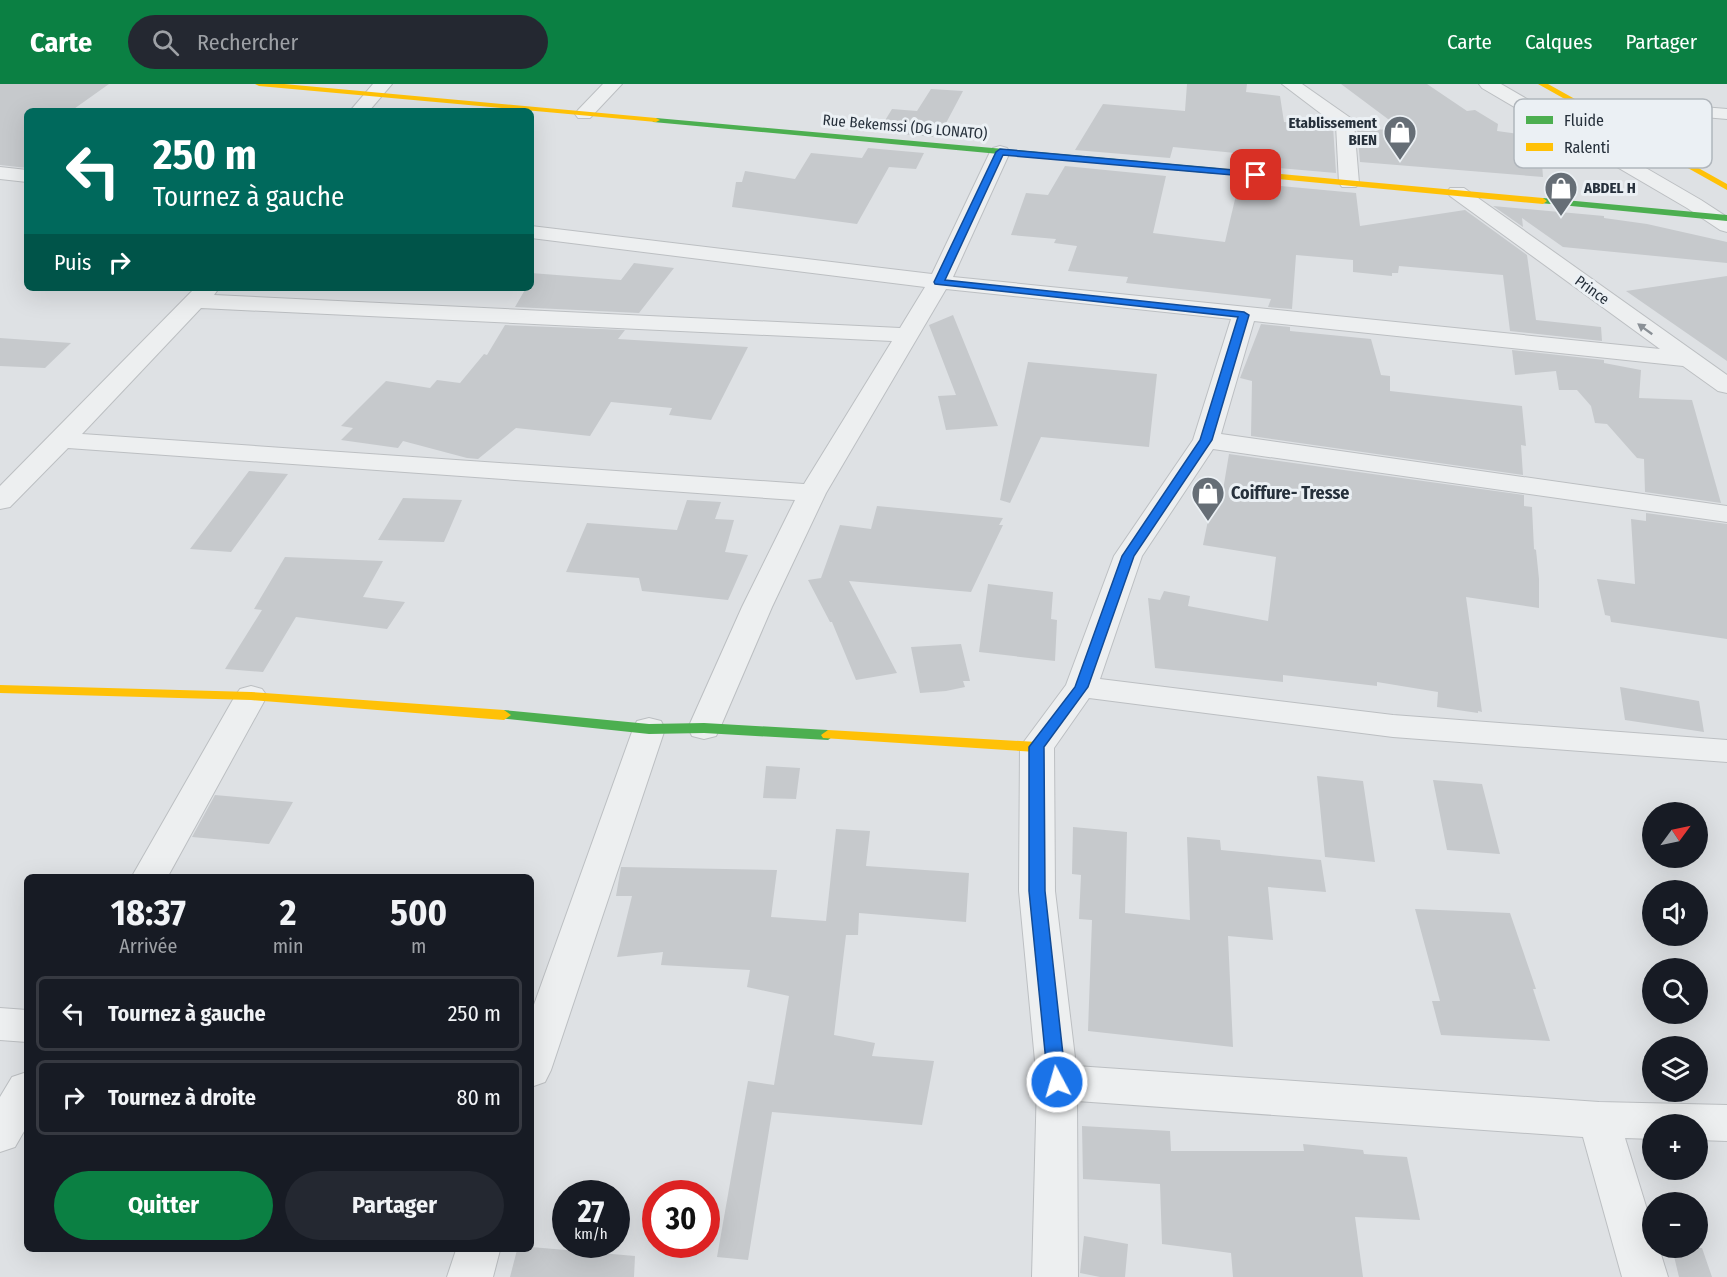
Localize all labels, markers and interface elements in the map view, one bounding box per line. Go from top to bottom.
search box [128,15,548,69]
text: Carte [30,26,92,59]
icon: search [149,26,182,59]
text: Rechercher [197,29,298,56]
text: Carte [1447,29,1492,55]
text: Calques [1525,29,1592,55]
text: Partager [1625,29,1697,55]
legend [1514,99,1712,168]
street label: Rue Bekemssi (DG LONATO) [822,111,988,143]
text: Fluide [1564,111,1604,130]
place label: Etablissement BIEN [1289,114,1378,149]
shop icon: Etablissement BIEN [1382,114,1418,161]
text: 250 m [153,130,257,180]
icon: left [54,132,132,210]
text: Ralenti [1564,138,1610,157]
pin [1230,149,1281,200]
icon: arrive [1239,158,1272,191]
shop icon: ABDEL H [1543,170,1579,217]
place label: ABDEL H [1583,179,1636,197]
text: Tournez à gauche [153,181,344,213]
icon: right [103,246,136,279]
text: Puis [54,249,91,276]
street label: Prince [1571,272,1613,308]
one-way arrow [1637,323,1653,335]
shop icon: Coiffure- Tresse [1190,475,1226,522]
place label: Coiffure- Tresse [1231,482,1350,504]
north arrow [1642,802,1708,868]
map controls [1642,802,1708,1258]
button: sound [1642,880,1708,946]
text: 18:37 [111,891,186,935]
text: 2 [280,891,296,935]
text: 500 [390,891,447,935]
text: Arrivée [119,934,177,958]
text: min [273,934,304,958]
text: m [411,934,426,958]
button: search [1642,958,1708,1024]
icon: left [57,997,90,1030]
text: Tournez à gauche [108,1000,266,1027]
text: 250 m [448,1000,501,1027]
button: layers [1642,1036,1708,1102]
position arrow [1025,1050,1089,1114]
icon: right [57,1081,90,1114]
text: Tournez à droite [108,1084,256,1111]
text: 80 m [456,1084,501,1111]
button: + [1642,1114,1708,1180]
button: Quitter [54,1171,273,1240]
button: Partager [285,1171,504,1240]
speed limit sign: 30 [642,1180,720,1258]
button: − [1642,1192,1708,1258]
text: 27 [578,1194,604,1230]
text: km/h [574,1225,608,1243]

